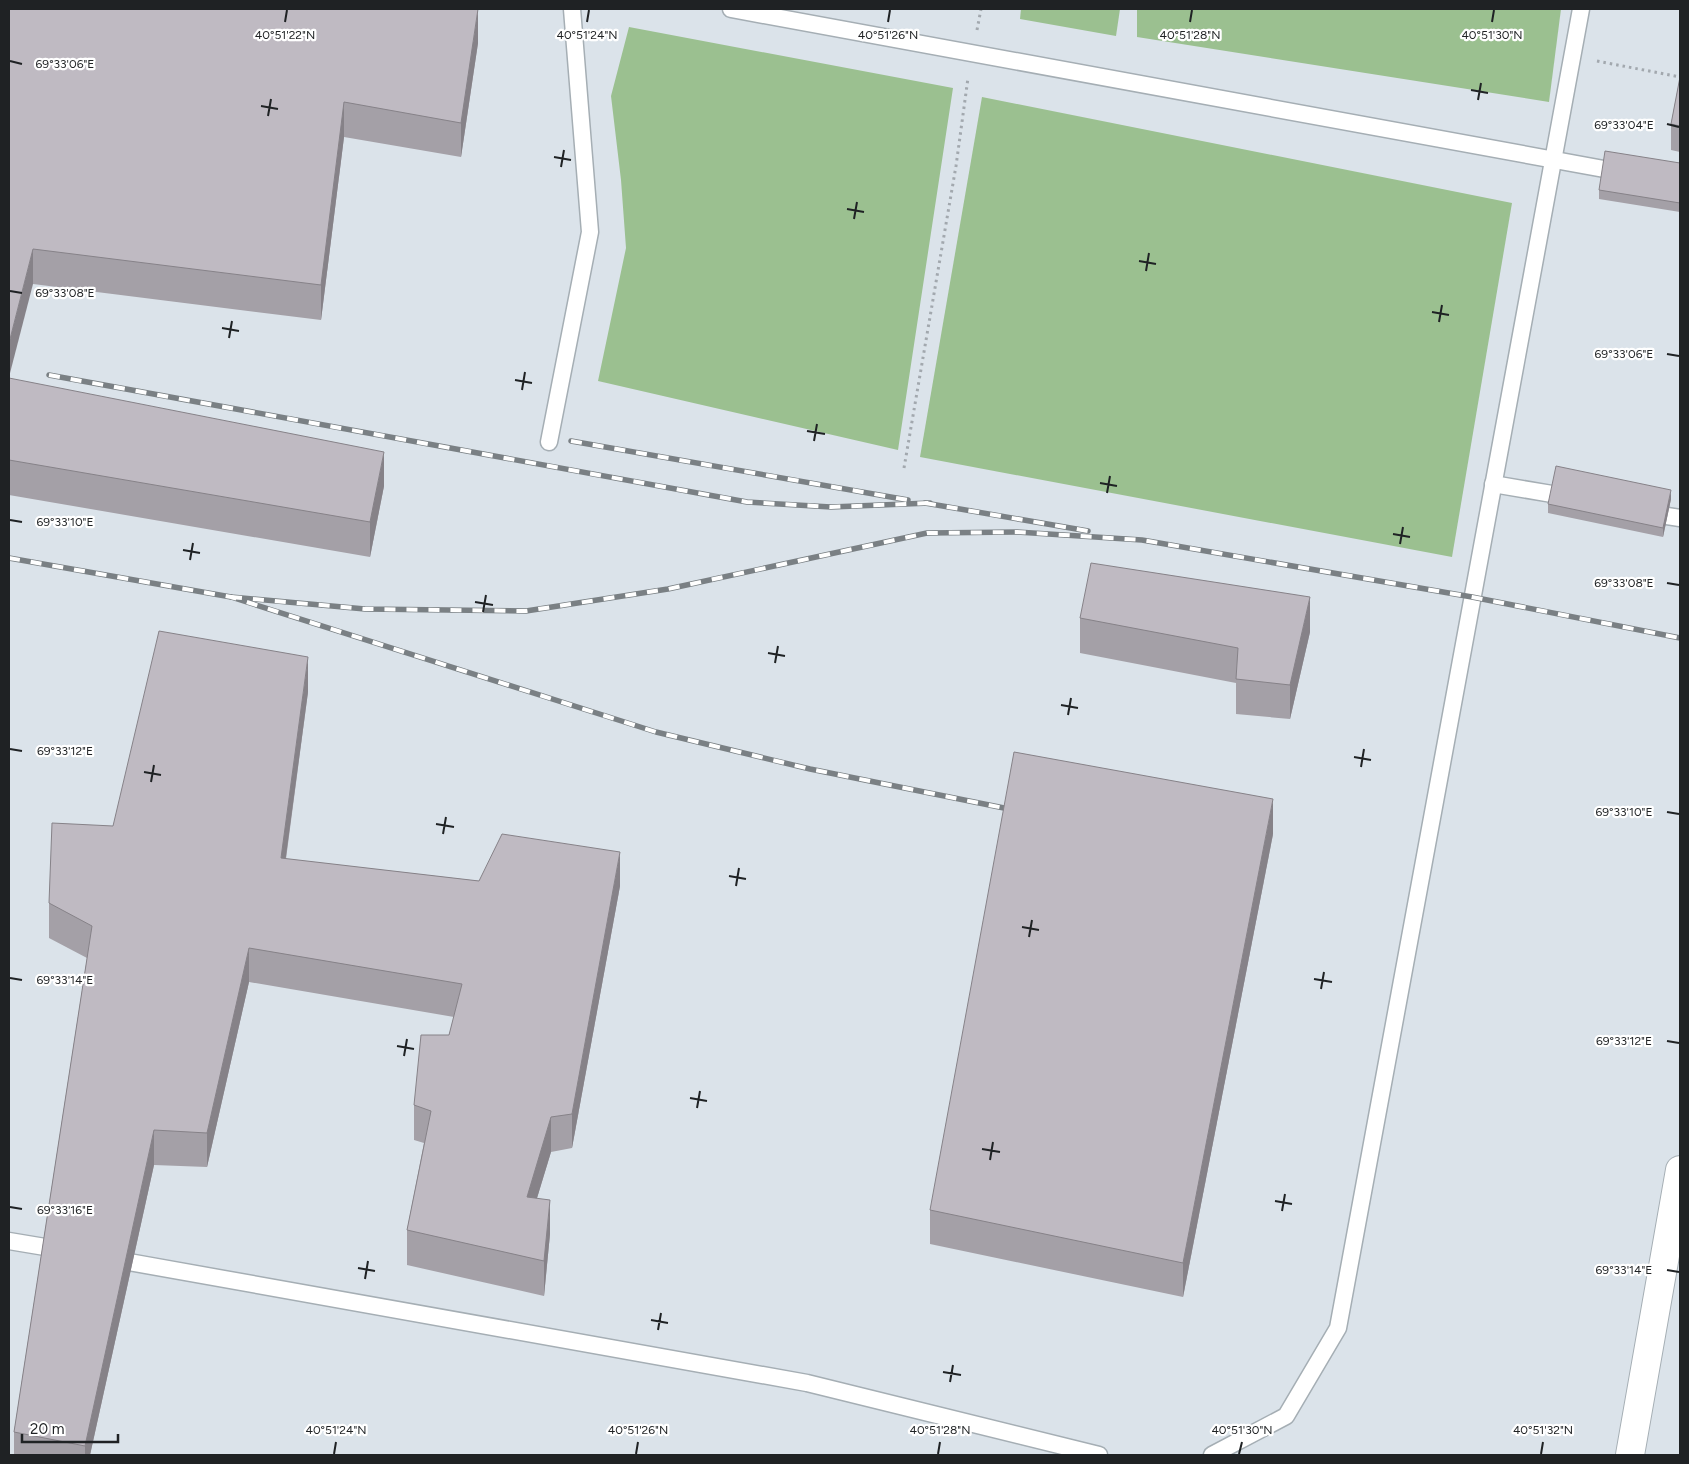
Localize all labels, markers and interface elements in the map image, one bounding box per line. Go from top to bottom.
text: 40°51'22"N [255,28,315,42]
text: 40°51'24"N [556,28,618,42]
text: 40°51'26"N [858,28,918,42]
text: 40°51'28"N [1159,28,1221,42]
text: 40°51'30"N [1461,28,1523,42]
text: 69°33'06"E [36,57,94,71]
text: 69°33'04"E [1594,118,1654,132]
text: 69°33'08"E [35,286,95,300]
text: 69°33'06"E [1595,347,1653,361]
text: 69°33'10"E [36,515,94,529]
text: 69°33'08"E [1594,576,1654,590]
text: 69°33'12"E [37,744,93,758]
text: 69°33'10"E [1595,805,1653,819]
text: 69°33'14"E [37,973,93,987]
text: 69°33'12"E [1596,1034,1652,1048]
text: 69°33'16"E [37,1203,93,1217]
text: 69°33'14"E [1596,1263,1652,1277]
scale bar [22,1412,119,1444]
text: 20 m [30,1420,64,1438]
text: 40°51'24"N [305,1423,367,1437]
text: 40°51'26"N [608,1423,668,1437]
text: 40°51'28"N [909,1423,971,1437]
text: 40°51'30"N [1211,1423,1273,1437]
text: 40°51'32"N [1513,1423,1573,1437]

